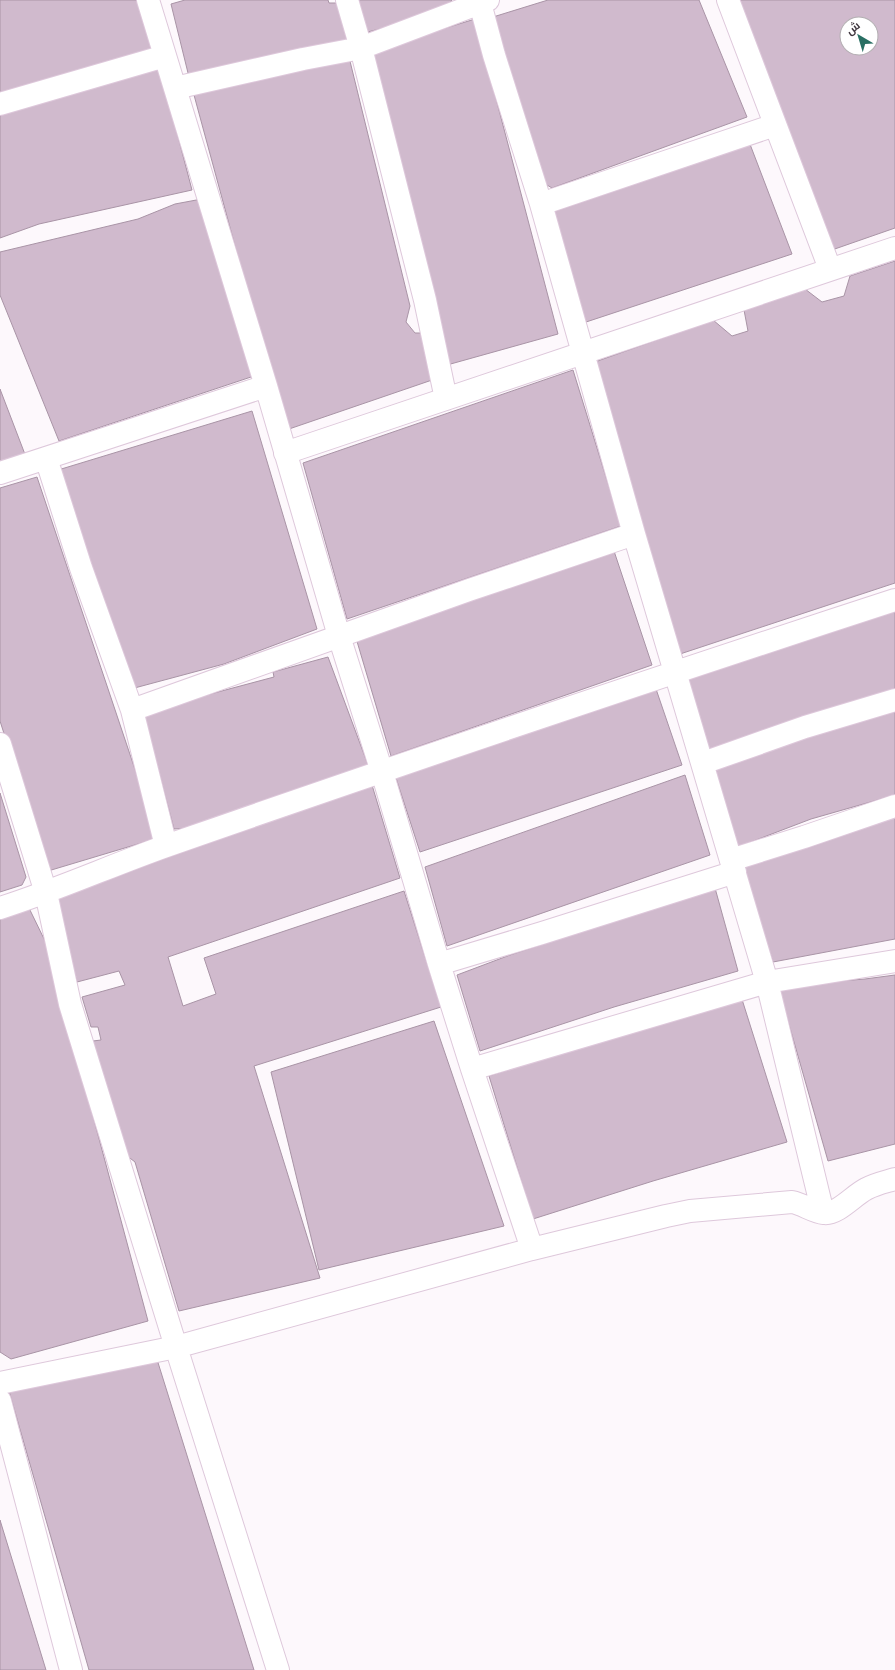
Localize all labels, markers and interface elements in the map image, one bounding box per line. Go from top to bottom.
north arrow [839,16,879,56]
text: ش [844,19,863,38]

